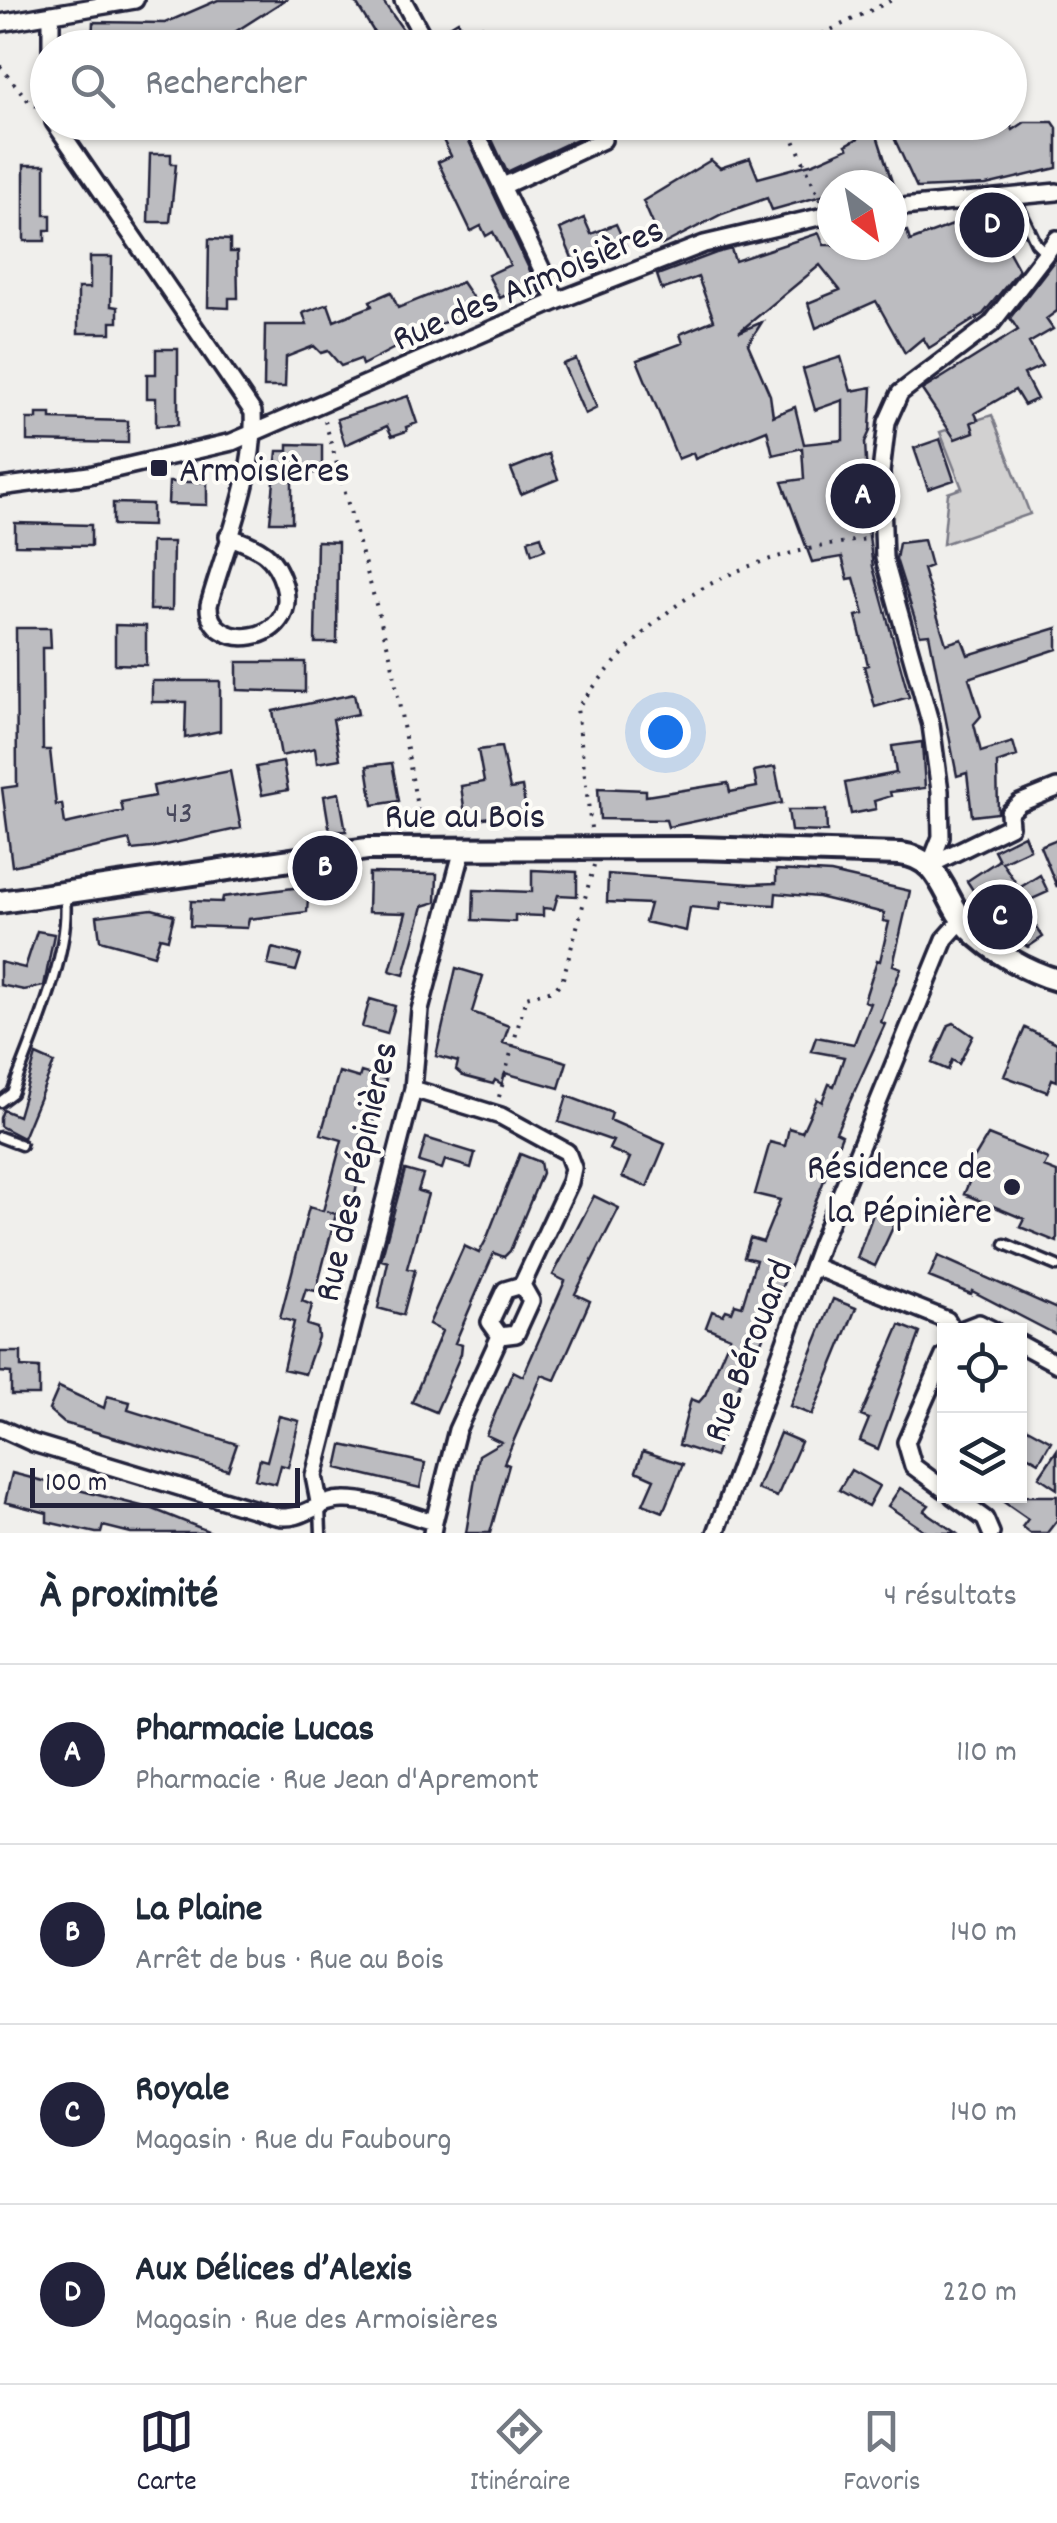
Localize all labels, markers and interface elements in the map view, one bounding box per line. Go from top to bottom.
search box [30,30,1027,140]
icon: search [65,58,120,113]
text: Rechercher [145,58,307,113]
north arrow [817,170,907,260]
pin: D [960,188,1024,262]
street label: Rue des Armoisières [385,205,674,369]
place label: Armoisières [179,446,350,501]
marker: Armoisières [148,457,170,479]
pin: A [830,458,896,534]
your location [640,707,691,758]
street label: Rue au Bois [384,792,546,847]
house number: 43 [165,793,193,839]
pin: B [292,830,358,906]
pin: C [968,880,1032,954]
street label: Rue des Pépinières [303,1037,416,1308]
place label: Résidence de la Pépinière [807,1143,992,1242]
marker: Résidence de la Pépinière [1001,1176,1023,1198]
street label: Rue Bérouard [691,1253,811,1451]
map controls [937,1323,1027,1503]
button: locate [937,1323,1027,1413]
button: layers [937,1413,1027,1503]
scale bar [30,1463,300,1508]
text: 100 m [45,1465,107,1505]
text: À proximité [40,1568,218,1628]
text: 4 résultats [884,1575,1017,1621]
text: Pharmacie Lucas [135,1704,374,1759]
text: A [64,1731,81,1777]
text: 110 m [956,1731,1017,1777]
text: Pharmacie · Rue Jean d'Apremont [135,1759,539,1805]
text: La Plaine [135,1884,262,1939]
text: B [65,1911,80,1957]
text: 140 m [950,1911,1017,1957]
text: Arrêt de bus · Rue au Bois [135,1939,444,1985]
text: Royale [135,2064,229,2119]
text: C [65,2091,80,2137]
text: 140 m [950,2091,1017,2137]
text: Magasin · Rue du Faubourg [135,2119,452,2165]
text: Aux Délices d’Alexis [135,2244,413,2299]
text: D [64,2271,81,2317]
text: 220 m [942,2271,1017,2317]
text: Magasin · Rue des Armoisières [135,2299,499,2345]
tab: Carte [137,2404,197,2504]
tab: Itinéraire [470,2404,570,2504]
tab: Favoris [843,2404,920,2504]

